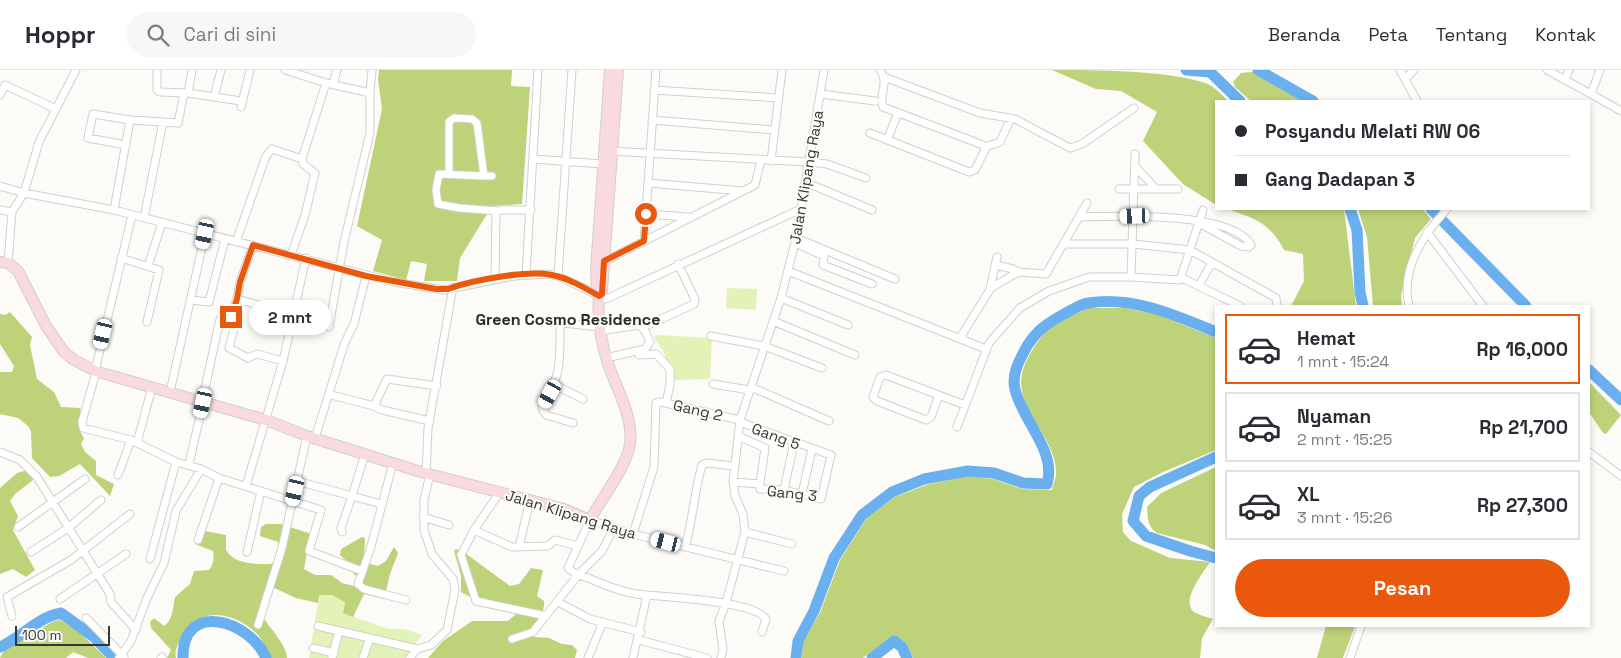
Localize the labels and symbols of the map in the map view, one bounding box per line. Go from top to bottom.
street label: Jalan Klipang Raya [785,108,827,245]
route start [635,203,657,225]
car [1119,208,1150,224]
car [194,218,215,250]
callout: 2 mnt [248,300,331,334]
route end [220,306,242,328]
district label: Green Cosmo Residence [476,309,660,330]
car [92,318,113,350]
car [536,377,563,411]
car [192,387,213,419]
street label: Gang 2 [671,395,725,425]
street label: Gang 5 [749,418,803,454]
car [284,475,305,507]
street label: Gang 3 [766,481,818,505]
street label: Jalan Klipang Raya [503,485,639,543]
car [649,531,682,553]
scale bar [15,623,110,646]

